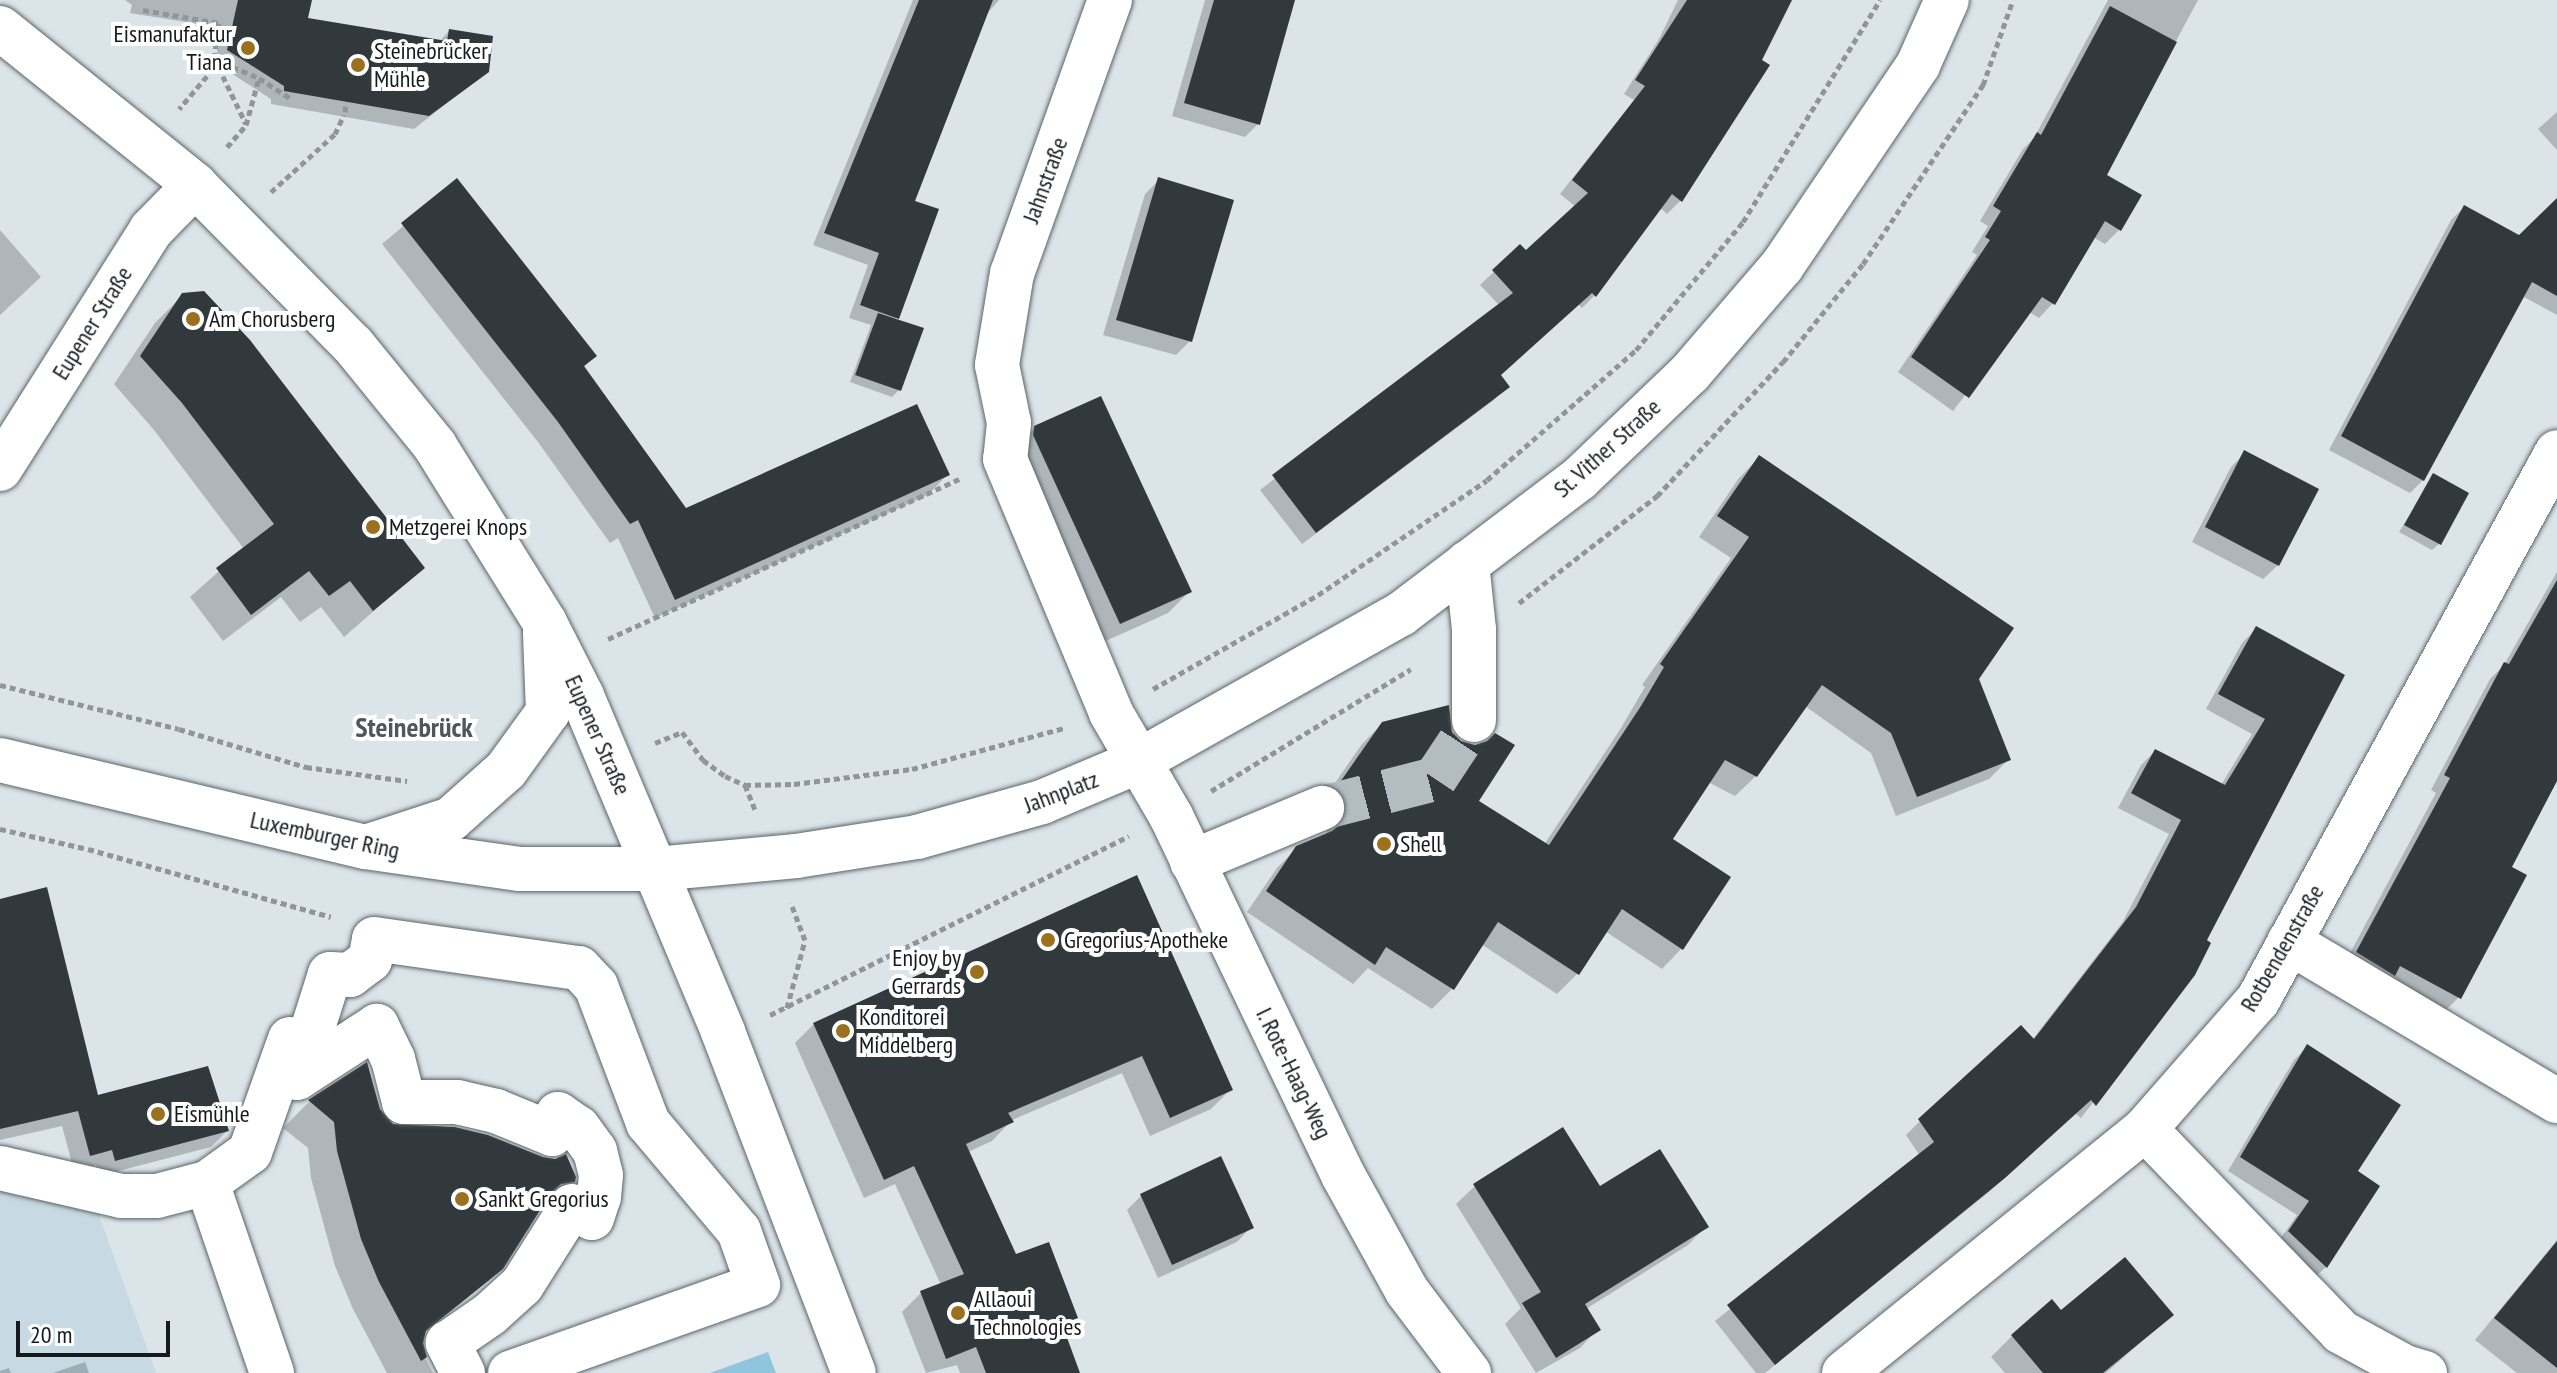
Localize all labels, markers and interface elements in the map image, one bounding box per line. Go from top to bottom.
place label: Eismanufaktur Tiana [114,20,232,76]
place label: Steinebrücker Mühle [374,37,488,93]
marker: Eismanufaktur Tiana [239,39,257,57]
marker: Steinebrücker Mühle [349,56,367,74]
street label: Jahnstraße [1016,133,1074,227]
street label: Eupener Straße [46,261,138,385]
place label: Am Chorusberg [209,305,335,333]
marker: Am Chorusberg [184,310,202,328]
street label: St. Vither Straße [1547,392,1667,504]
place label: Metzgerei Knops [389,513,527,541]
marker: Metzgerei Knops [364,518,382,536]
street label: Eupener Straße [559,671,637,799]
district label: Steinebrück [355,710,473,744]
street label: Jahnplatz [1020,765,1102,819]
street label: Luxemburger Ring [248,805,402,865]
place label: Shell [1400,830,1442,858]
marker: Shell [1375,835,1393,853]
street label: Rotbendenstraße [2234,879,2330,1017]
place label: Gregorius-Apotheke [1064,926,1228,954]
marker: Gregorius-Apotheke [1039,931,1057,949]
place label: Enjoy by Gerrards [891,944,961,1000]
marker: Enjoy by Gerrards [968,963,986,981]
street label: I. Rote-Haag-Weg [1250,1002,1338,1144]
place label: Konditorei Middelberg [859,1003,953,1059]
marker: Konditorei Middelberg [834,1022,852,1040]
place label: Eismühle [174,1100,250,1128]
marker: Eismühle [149,1105,167,1123]
place label: Sankt Gregorius [478,1185,609,1213]
marker: Sankt Gregorius [453,1190,471,1208]
place label: Allaoui Technologies [974,1285,1082,1341]
marker: Allaoui Technologies [949,1304,967,1322]
scale bar [20,1305,174,1355]
text: 20 m [30,1319,72,1350]

